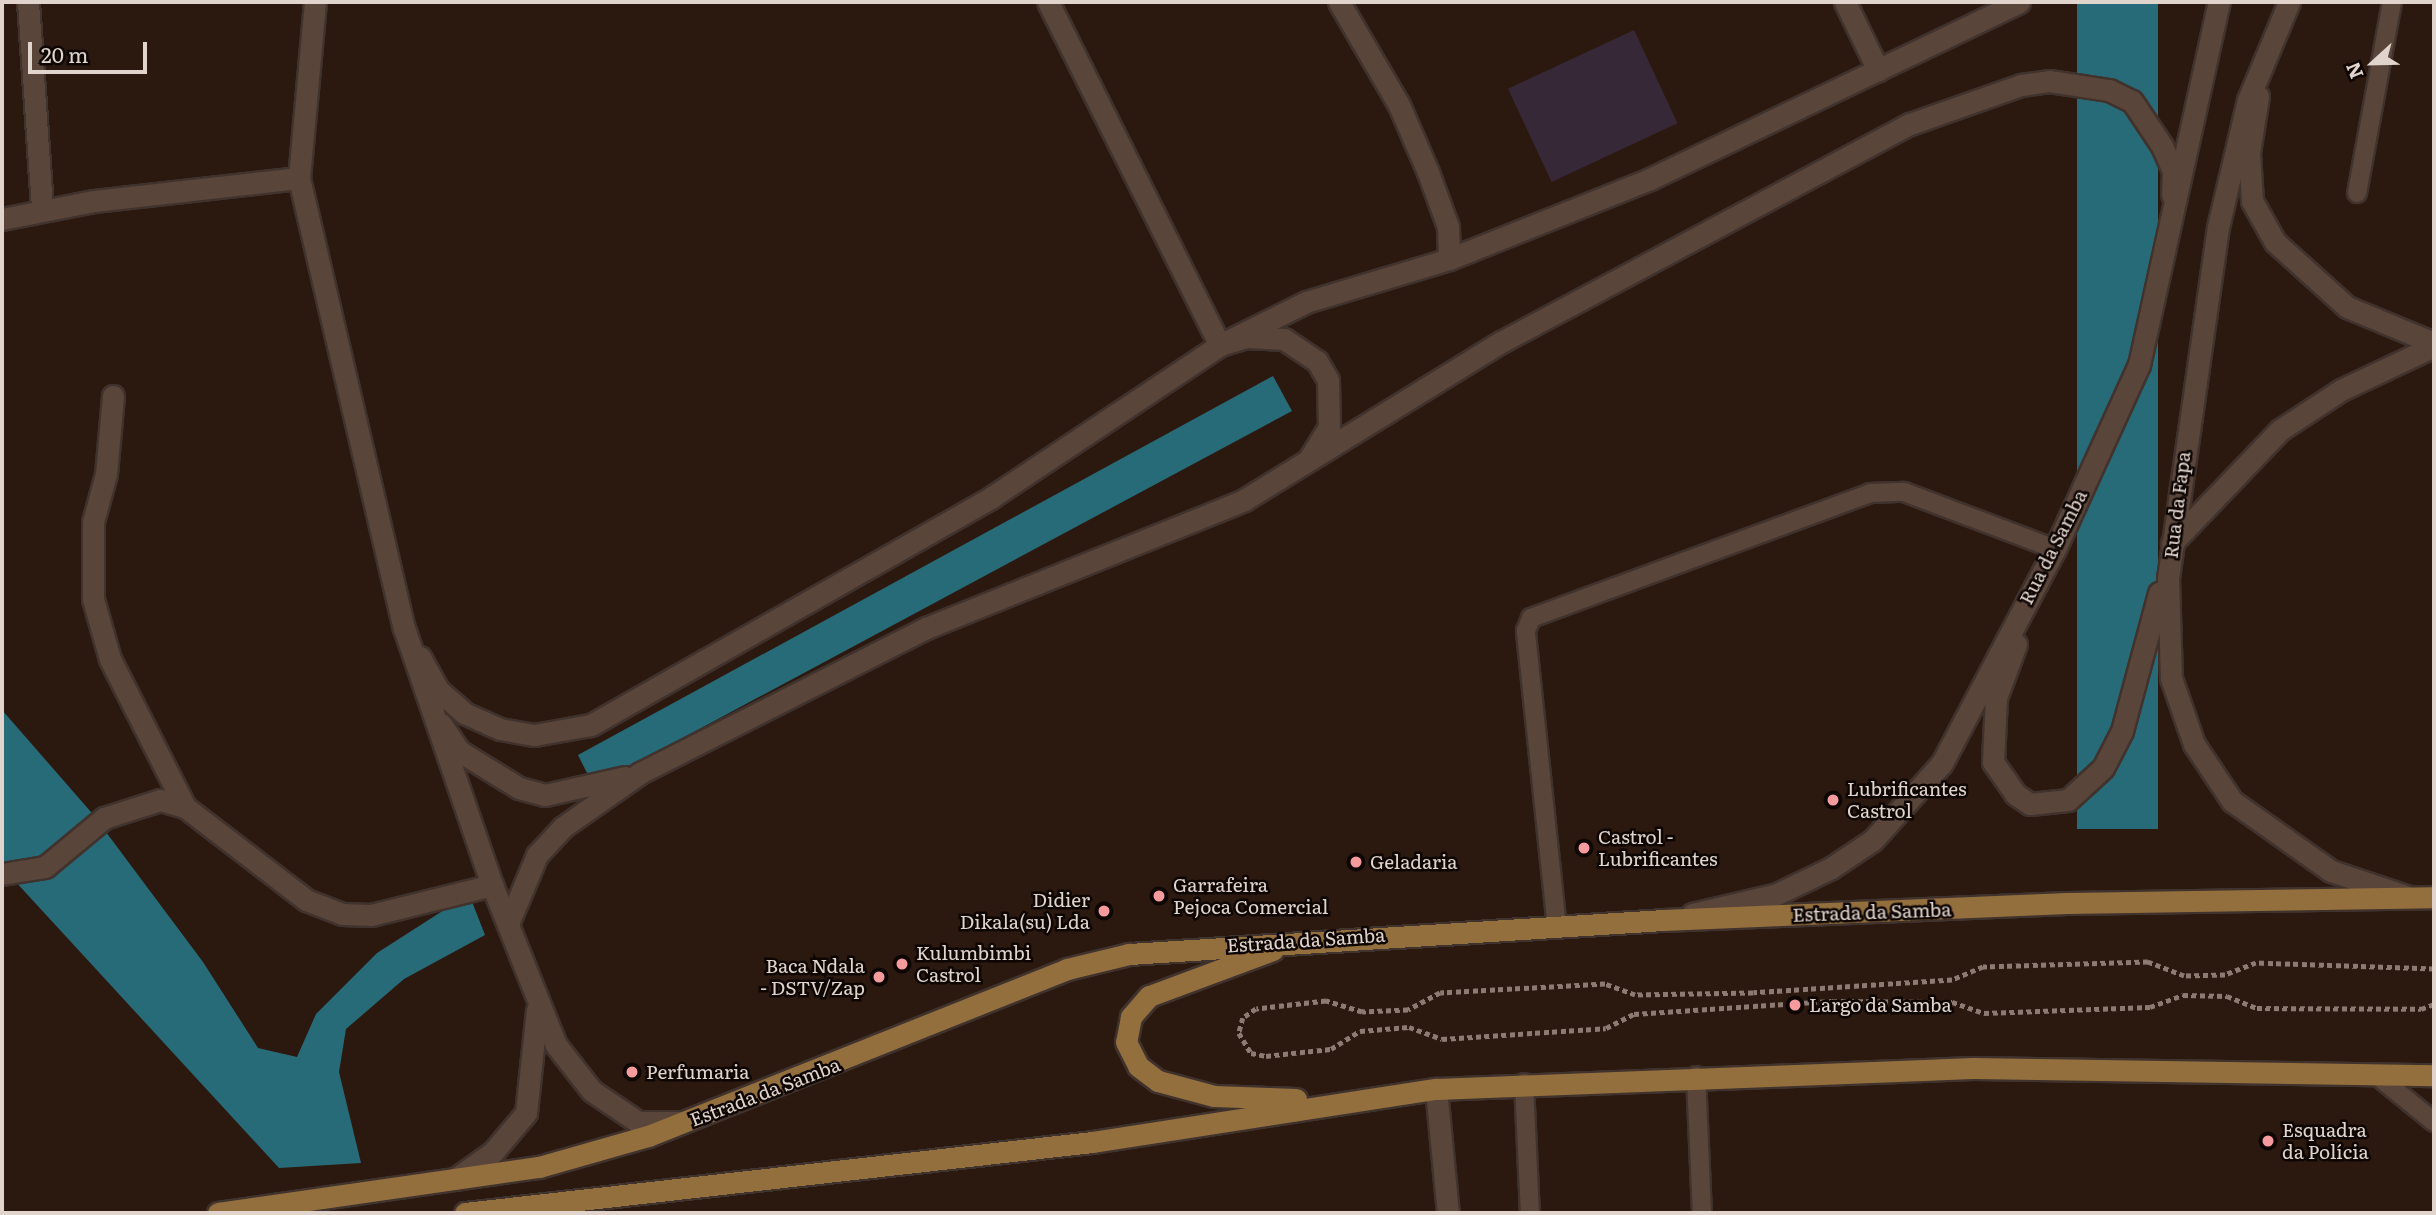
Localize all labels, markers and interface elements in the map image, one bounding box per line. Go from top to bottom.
scale bar [32,28,150,72]
north arrow [2338,28,2408,98]
text: 20 m [41,38,88,69]
text: N [2338,58,2370,84]
street label: Rua da Fapa [2159,450,2195,560]
street label: Rua da Samba [2014,486,2092,608]
place label: Lubrificantes Castrol [1847,778,1967,822]
marker: Lubrificantes Castrol [1825,792,1841,808]
place label: Castrol - Lubrificantes [1598,826,1718,870]
marker: Castrol - Lubrificantes [1576,840,1592,856]
place label: Geladaria [1370,851,1458,873]
marker: Geladaria [1348,854,1364,870]
place label: Garrafeira Pejoca Comercial [1173,874,1328,918]
marker: Garrafeira Pejoca Comercial [1151,888,1167,904]
place label: Didier Dikala(su) Lda [960,889,1090,933]
street label: Estrada da Samba [1792,898,1952,926]
marker: Didier Dikala(su) Lda [1096,903,1112,919]
street label: Estrada da Samba [1226,923,1386,957]
place label: Kulumbimbi Castrol [916,942,1031,986]
place label: Baca Ndala - DSTV/Zap [760,955,865,999]
marker: Kulumbimbi Castrol [894,956,910,972]
marker: Baca Ndala - DSTV/Zap [871,969,887,985]
place label: Largo da Samba [1809,994,1952,1016]
marker: Largo da Samba [1787,997,1803,1013]
street label: Estrada da Samba [687,1053,843,1131]
place label: Perfumaria [646,1061,750,1083]
marker: Perfumaria [624,1064,640,1080]
place label: Esquadra da Polícia [2282,1119,2369,1163]
marker: Esquadra da Polícia [2260,1133,2276,1149]

